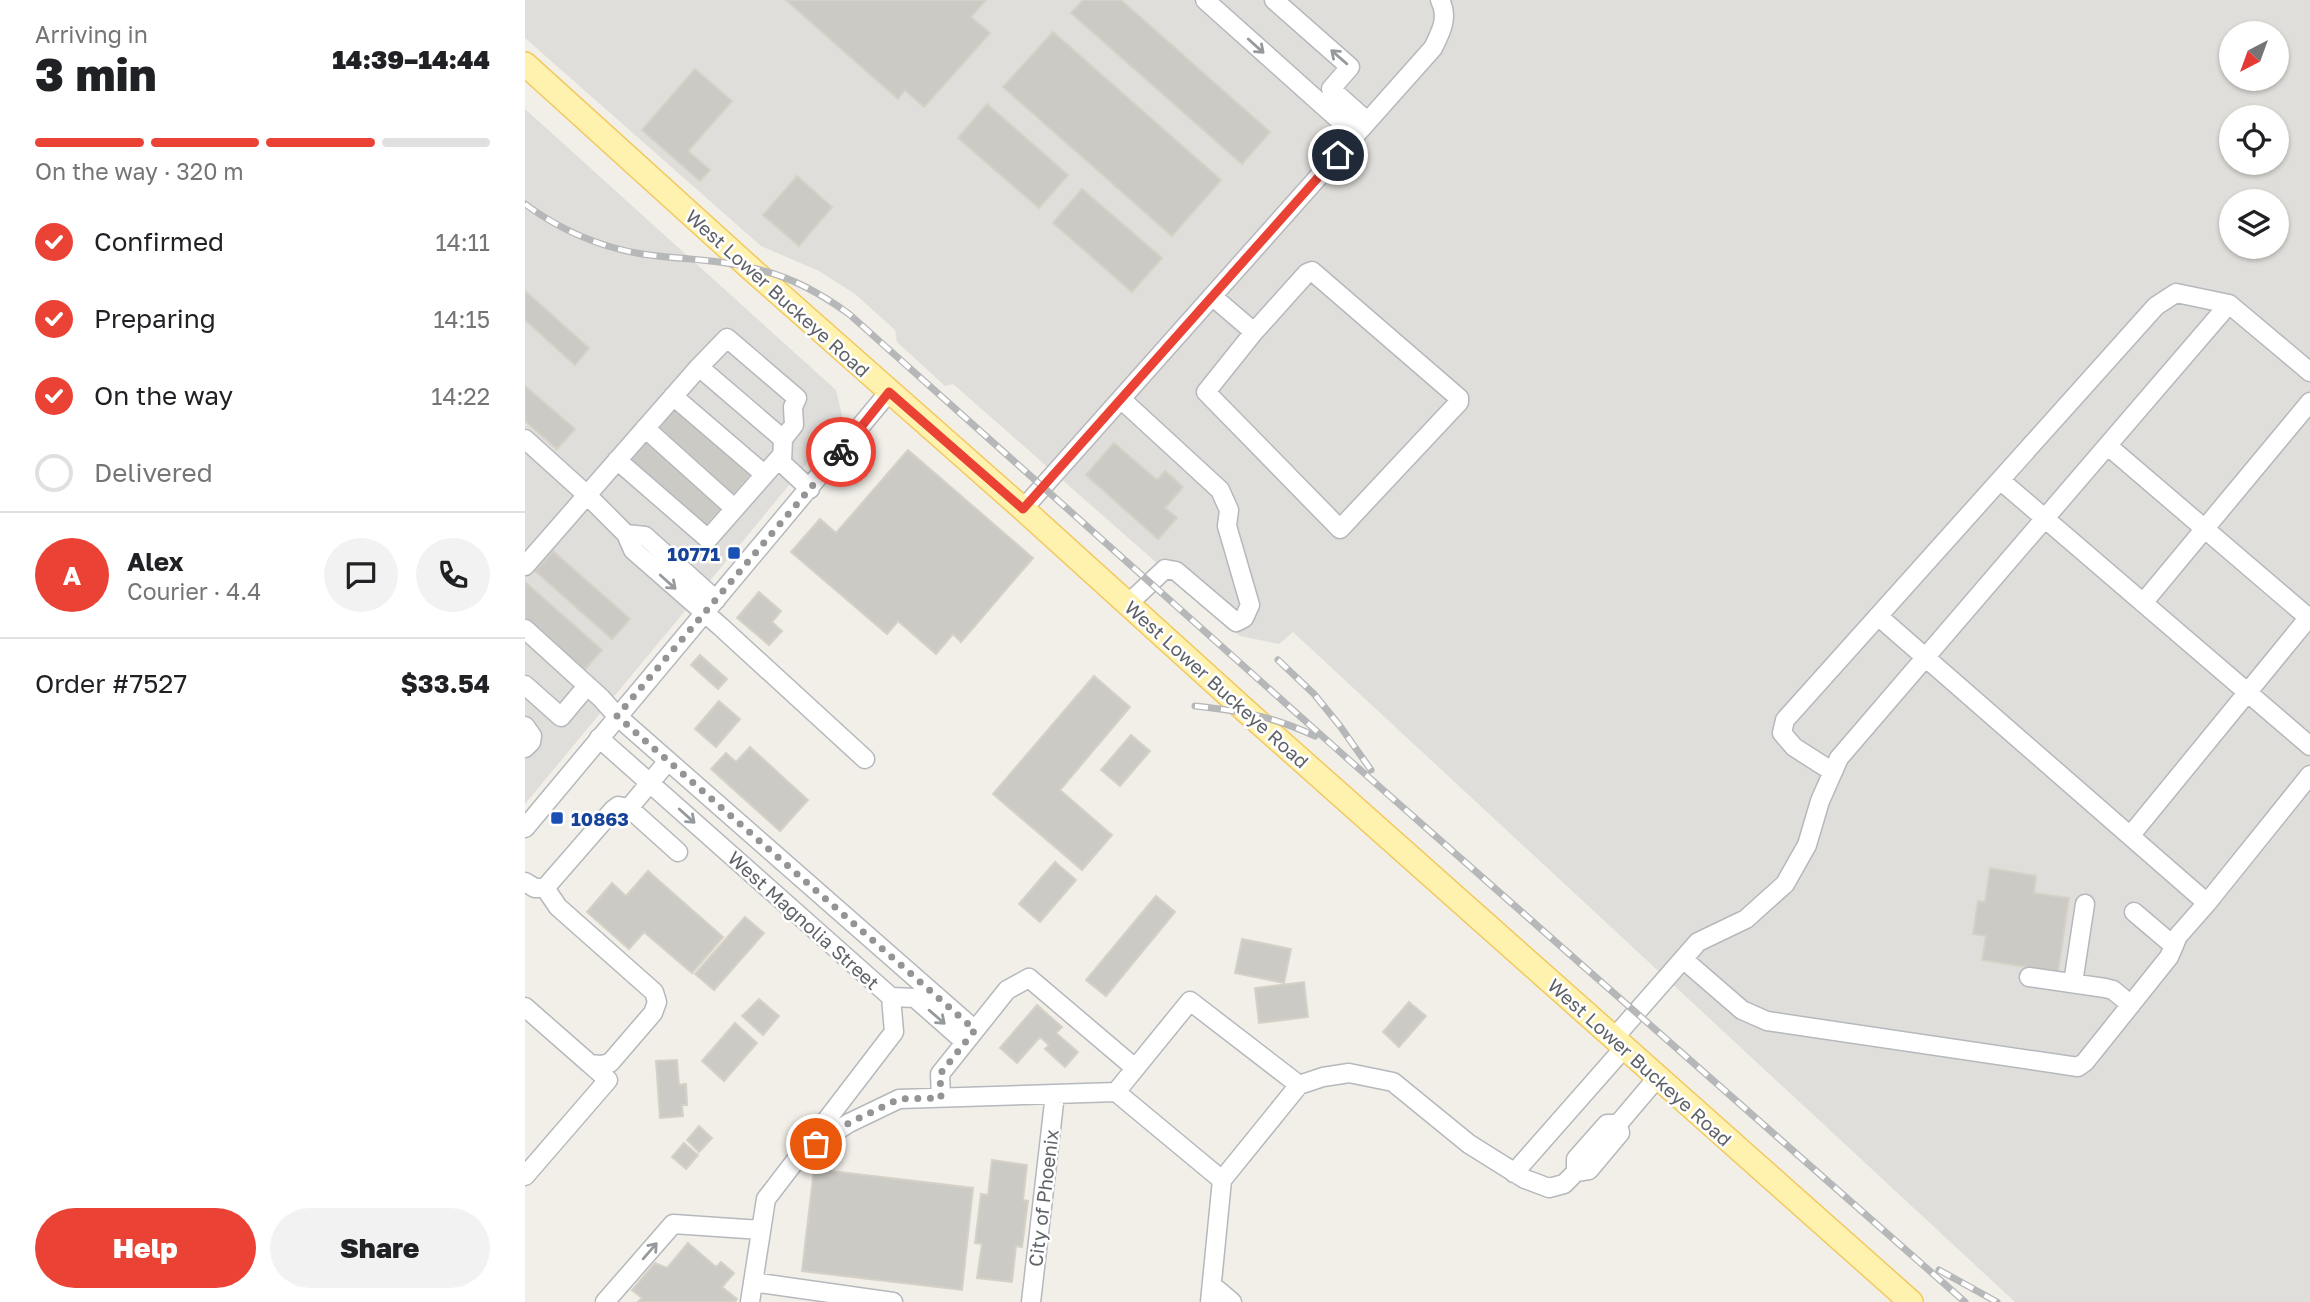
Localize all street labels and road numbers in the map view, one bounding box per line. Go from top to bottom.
street label: West Lower Buckeye Road [681,204,875,382]
street label: West Lower Buckeye Road [1120,595,1314,773]
street label: West Magnolia Street [724,846,884,994]
street label: West Lower Buckeye Road [1543,973,1737,1151]
street label: City of Phoenix [1023,1128,1063,1268]

